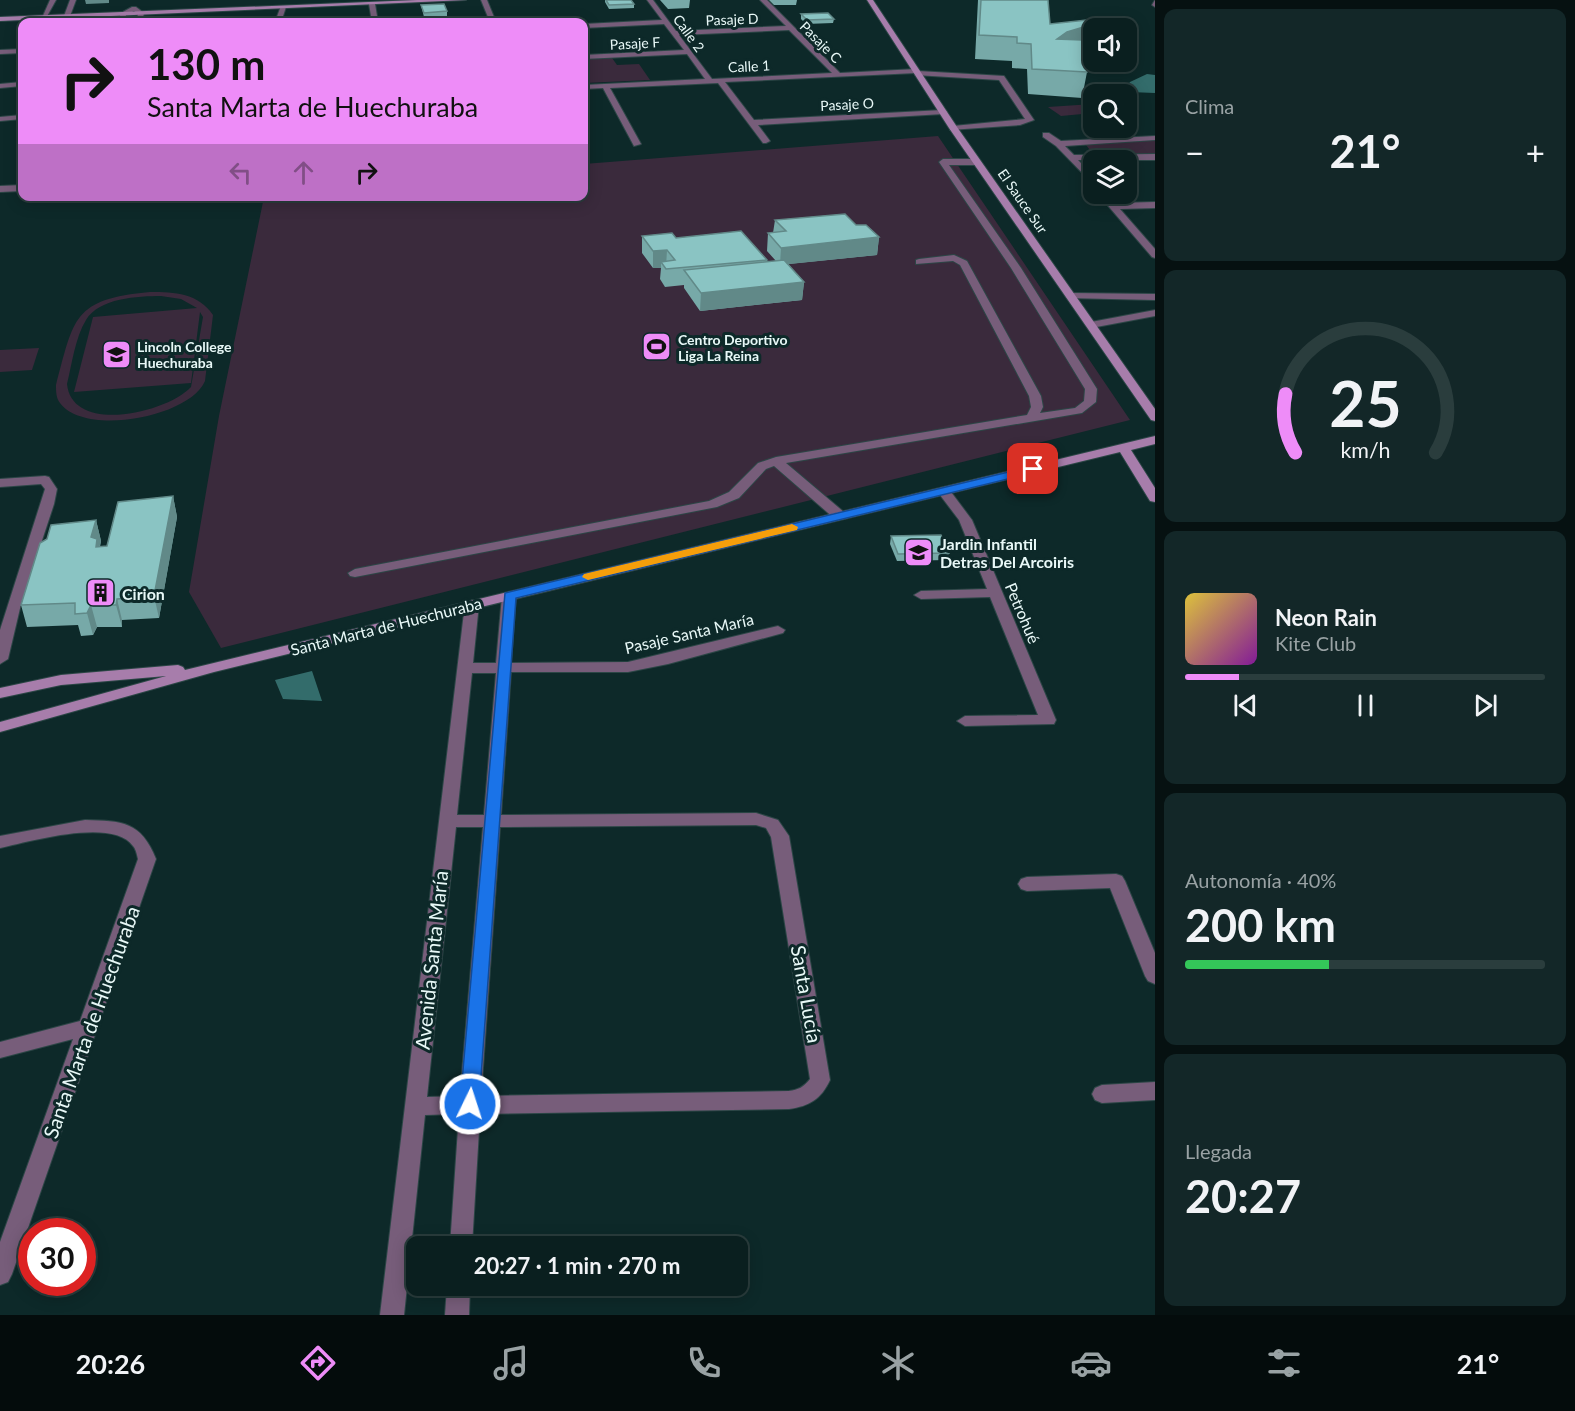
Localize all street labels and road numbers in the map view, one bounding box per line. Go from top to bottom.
street label: Pasaje D [705,10,759,28]
street label: Calle 2 [670,11,708,55]
street label: Pasaje C [797,18,846,67]
street label: Pasaje F [609,33,661,53]
street label: Calle 1 [728,56,770,76]
street label: Pasaje O [820,94,874,114]
street label: El Sauce Sur [995,165,1051,237]
street label: Petrohué [1002,580,1044,646]
street label: Santa Marta de Huechuraba [288,593,484,659]
street label: Pasaje Santa María [623,609,755,657]
street label: Avenida Santa María [410,869,452,1051]
street label: Santa Marta de Huechuraba [38,903,144,1141]
street label: Santa Lucía [787,943,827,1045]

